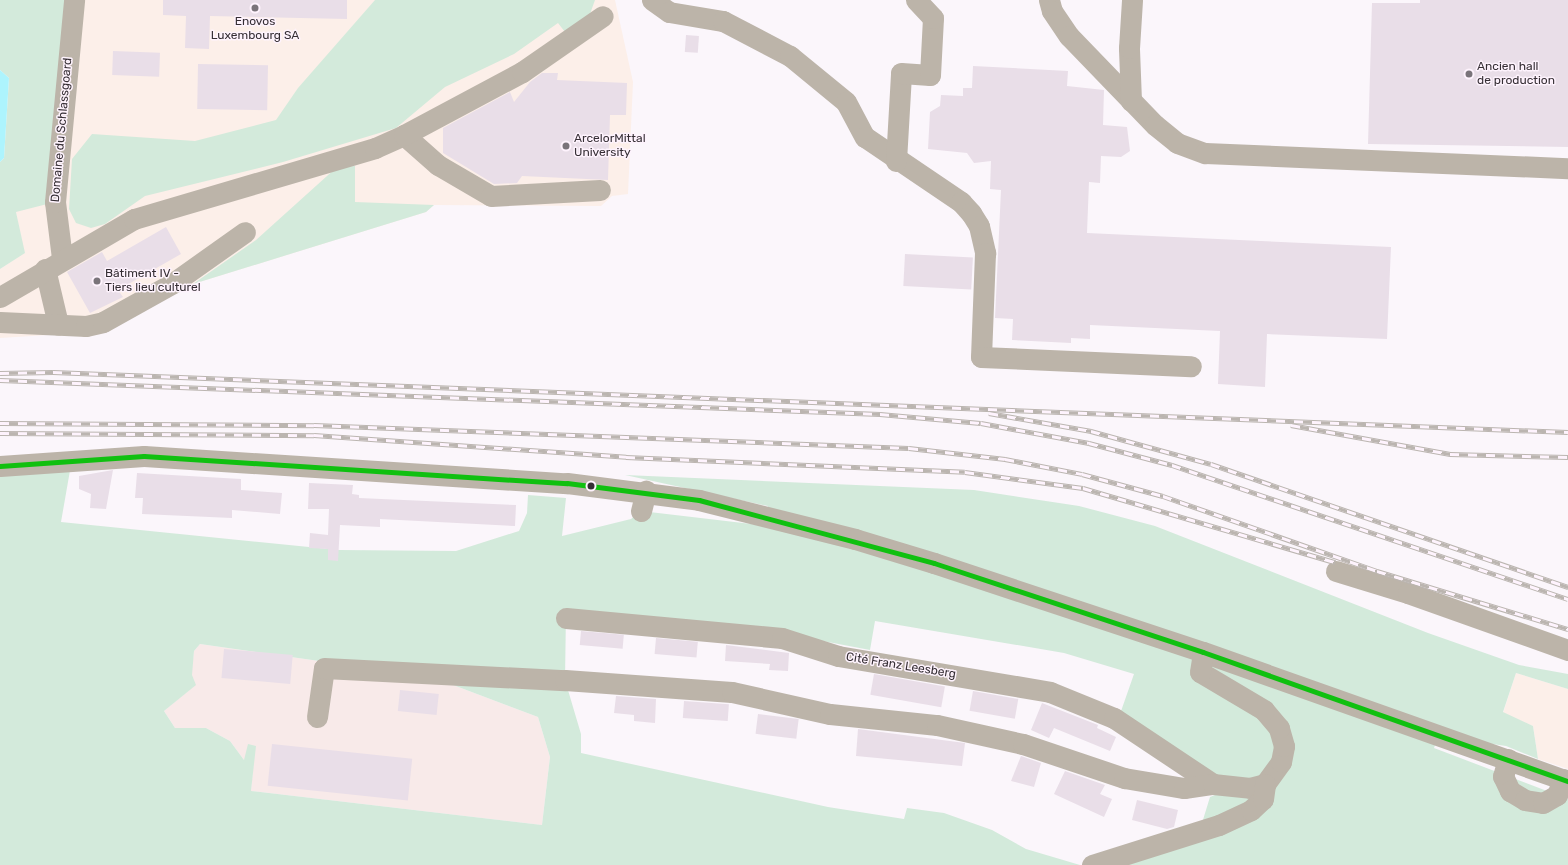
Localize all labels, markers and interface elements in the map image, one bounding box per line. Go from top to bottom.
marker: Enovos Luxembourg SA [250,3,260,13]
place label: Enovos Luxembourg SA [211,15,299,43]
street label: Domaine du Schlassgoard [49,57,75,203]
place label: Ancien hall de production [1477,60,1555,88]
marker: Ancien hall de production [1464,69,1474,79]
place label: ArcelorMittal University [574,132,646,160]
marker: ArcelorMittal University [561,141,571,151]
place label: Bâtiment IV - Tiers lieu culturel [105,267,201,295]
marker: Bâtiment IV - Tiers lieu culturel [92,276,102,286]
unlabelled marker [586,481,596,491]
street label: Cité Franz Leesberg [845,650,957,682]

